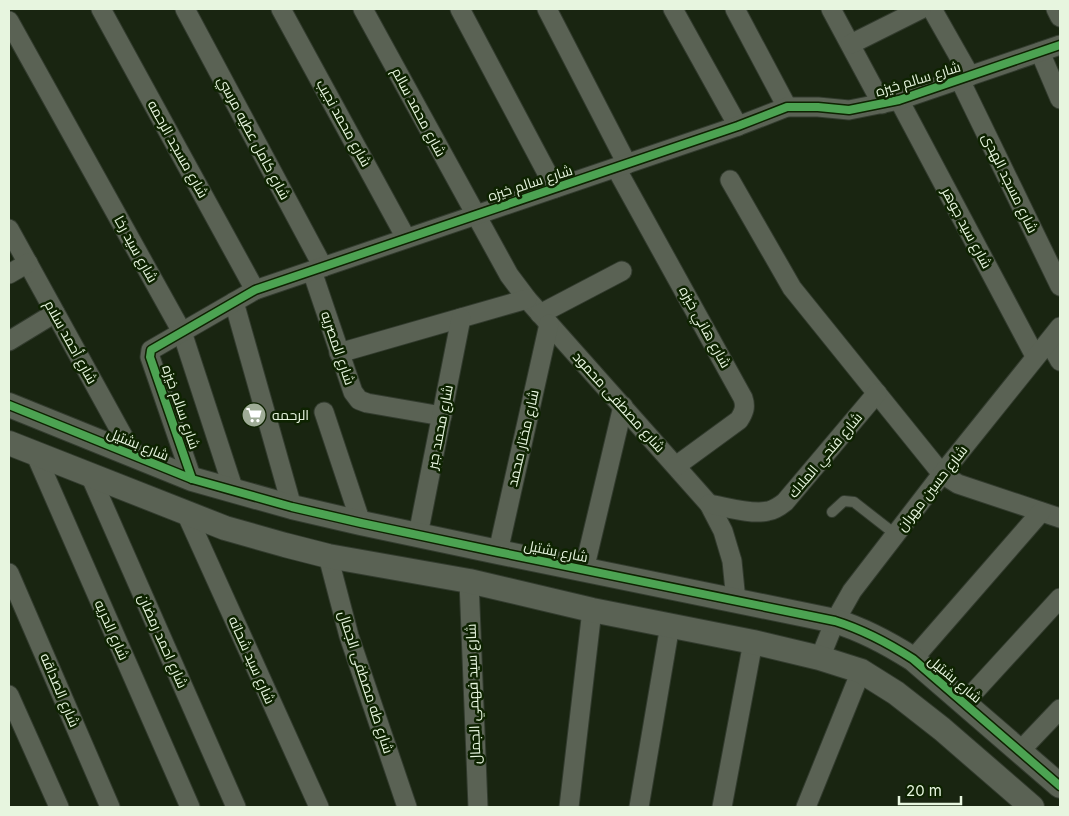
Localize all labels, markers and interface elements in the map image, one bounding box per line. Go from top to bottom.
street label: شارع سالم خيزه [873,58,963,101]
street label: شارع محمد سالم [387,64,450,160]
street label: شارع كامل عطيه مرسي [212,73,294,204]
street label: شارع محمد نجيب [313,76,375,170]
street label: شارع مسجد الرحمه [144,97,212,201]
street label: شارع مسجد الهدى [978,130,1042,236]
street label: شارع سالم خيزه [485,161,575,206]
street label: شارع سيد جوهر [938,183,996,272]
street label: شارع سيد رخا [110,212,162,286]
street label: شارع هاني خيزه [673,283,735,372]
street label: شارع أحمد سلام [40,297,101,388]
street label: شارع المصريه [317,309,359,387]
street label: شارع مصطفى محمود [569,348,669,456]
street label: شارع سالم خيزه [157,362,204,452]
street label: شارع محمد جبر [423,383,457,472]
street label: شارع مختار محمد [503,388,543,488]
supermarket icon: الرحمه [241,402,267,428]
place label: الرحمه [272,406,309,423]
street label: شارع فتحي الملاك [784,409,868,503]
street label: شارع بشتيل [105,424,171,464]
street label: شارع حسين مهران [893,441,971,535]
street label: شارع بشتيل [522,536,590,566]
street label: شارع احمد رمضان [134,591,192,691]
street label: شارع الحريه [91,597,133,663]
street label: شارع طه مصطفى الجمال [334,608,398,756]
street label: شارع سيد شحاته [225,613,279,707]
street label: شارع سيد فهمي الجمال [462,623,487,765]
street label: شارع الصداقه [36,650,84,730]
street label: شارع بشتيل [924,651,986,707]
scale bar [899,774,962,806]
text: 20 m [906,781,942,800]

